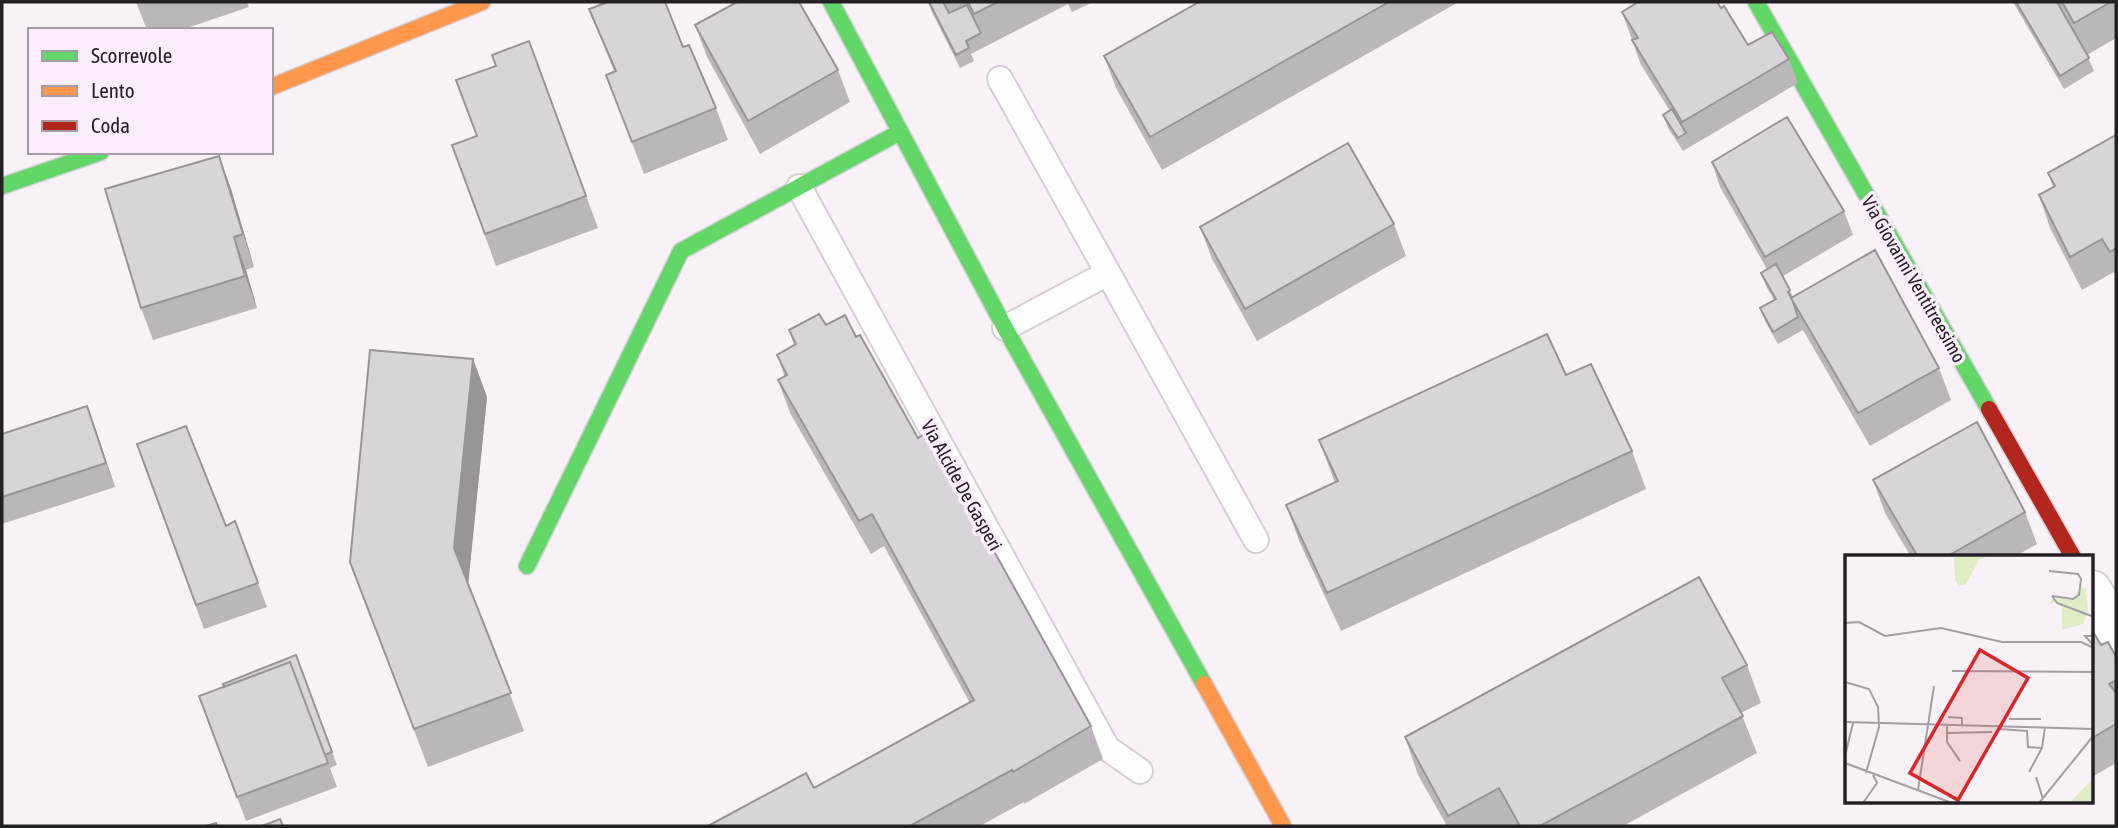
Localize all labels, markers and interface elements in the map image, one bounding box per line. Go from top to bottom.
legend [28,28,273,154]
text: Scorrevole [91,43,172,67]
text: Lento [91,78,135,102]
text: Coda [91,113,130,137]
street label: Via Giovanni Ventitreesimo [1857,192,1971,366]
street label: Via Alcide De Gasperi [917,416,1007,554]
inset map [1845,555,2094,804]

